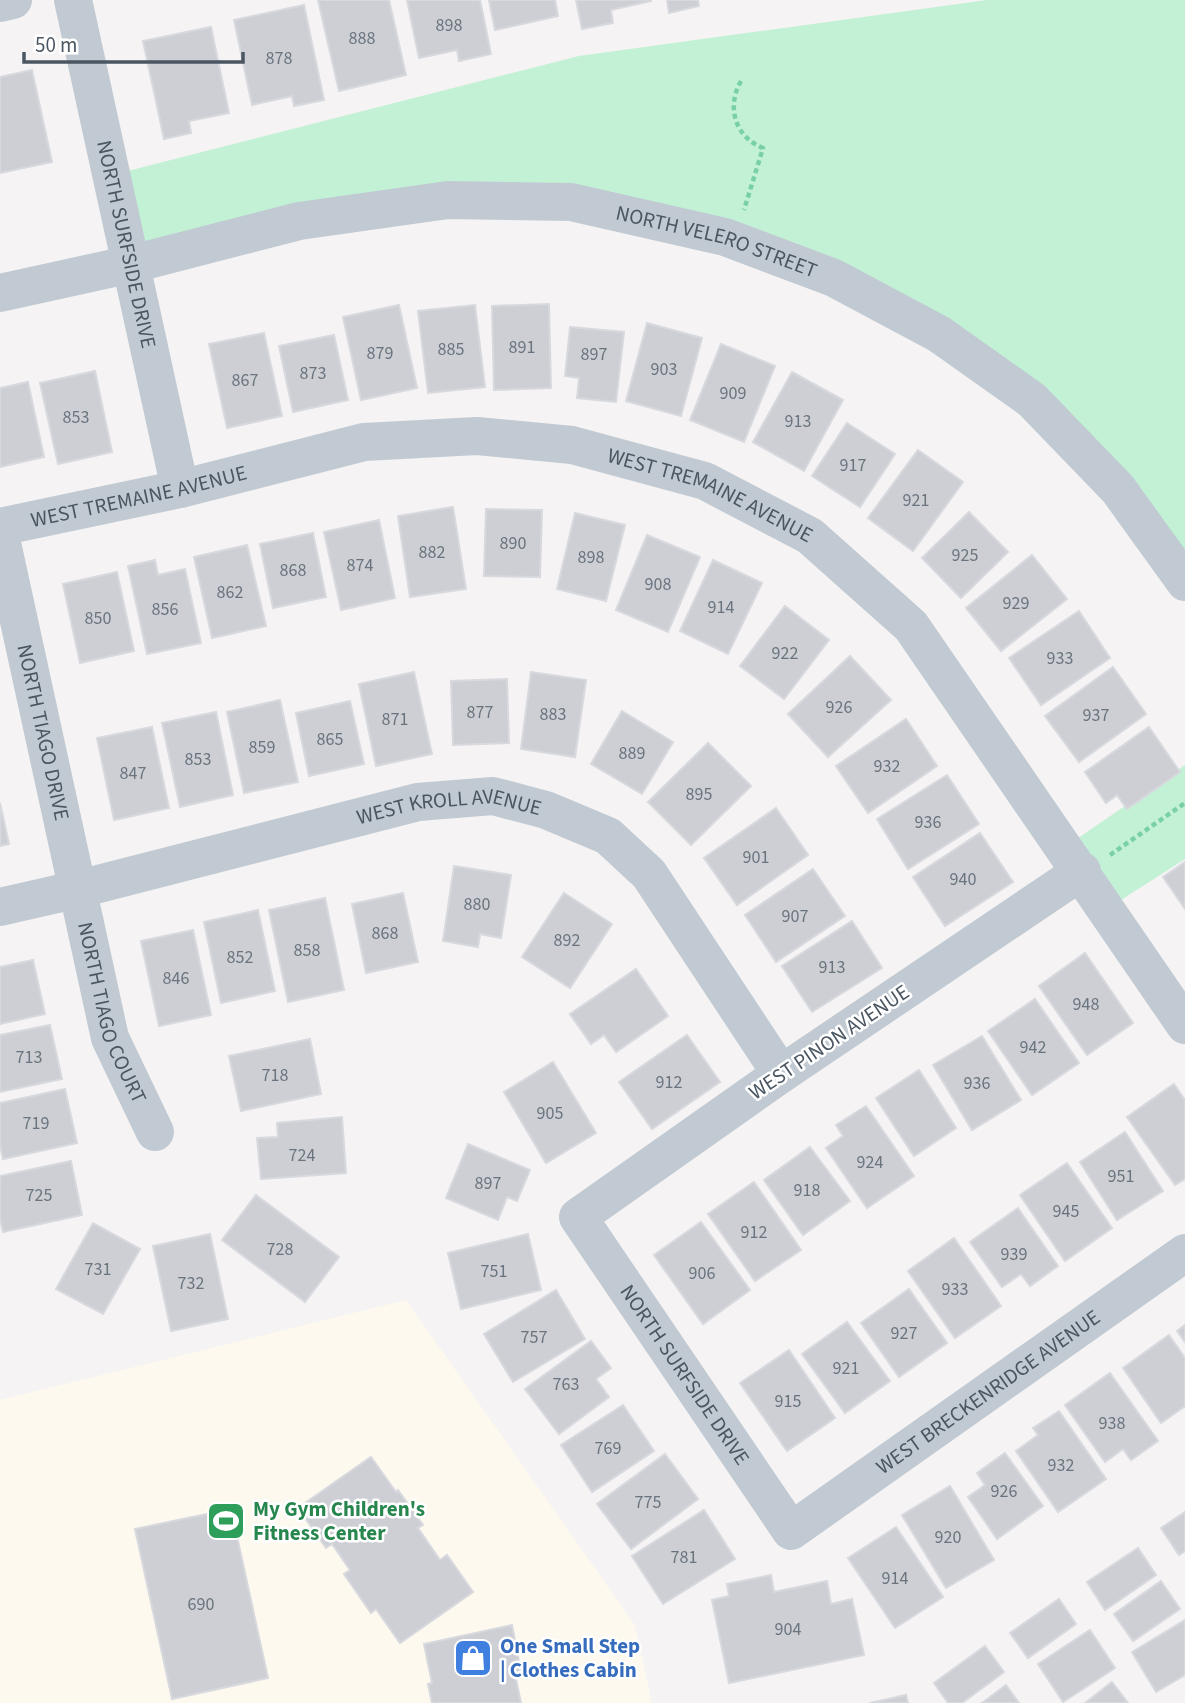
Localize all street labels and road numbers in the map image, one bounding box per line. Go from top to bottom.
street label: NORTH SURFSIDE DRIVE [89,137,164,351]
street label: NORTH VELERO STREET [613,198,822,285]
street label: WEST TREMAINE AVENUE [604,440,818,550]
street label: WEST TREMAINE AVENUE [28,458,250,535]
street label: NORTH TIAGO DRIVE [9,641,77,823]
street label: WEST KROLL AVENUE [353,781,545,832]
street label: NORTH TIAGO COURT [70,919,154,1108]
street label: WEST PINON AVENUE [743,977,915,1107]
street label: NORTH SURFSIDE DRIVE [613,1278,757,1471]
street label: WEST BRECKENRIDGE AVENUE [870,1302,1106,1481]

